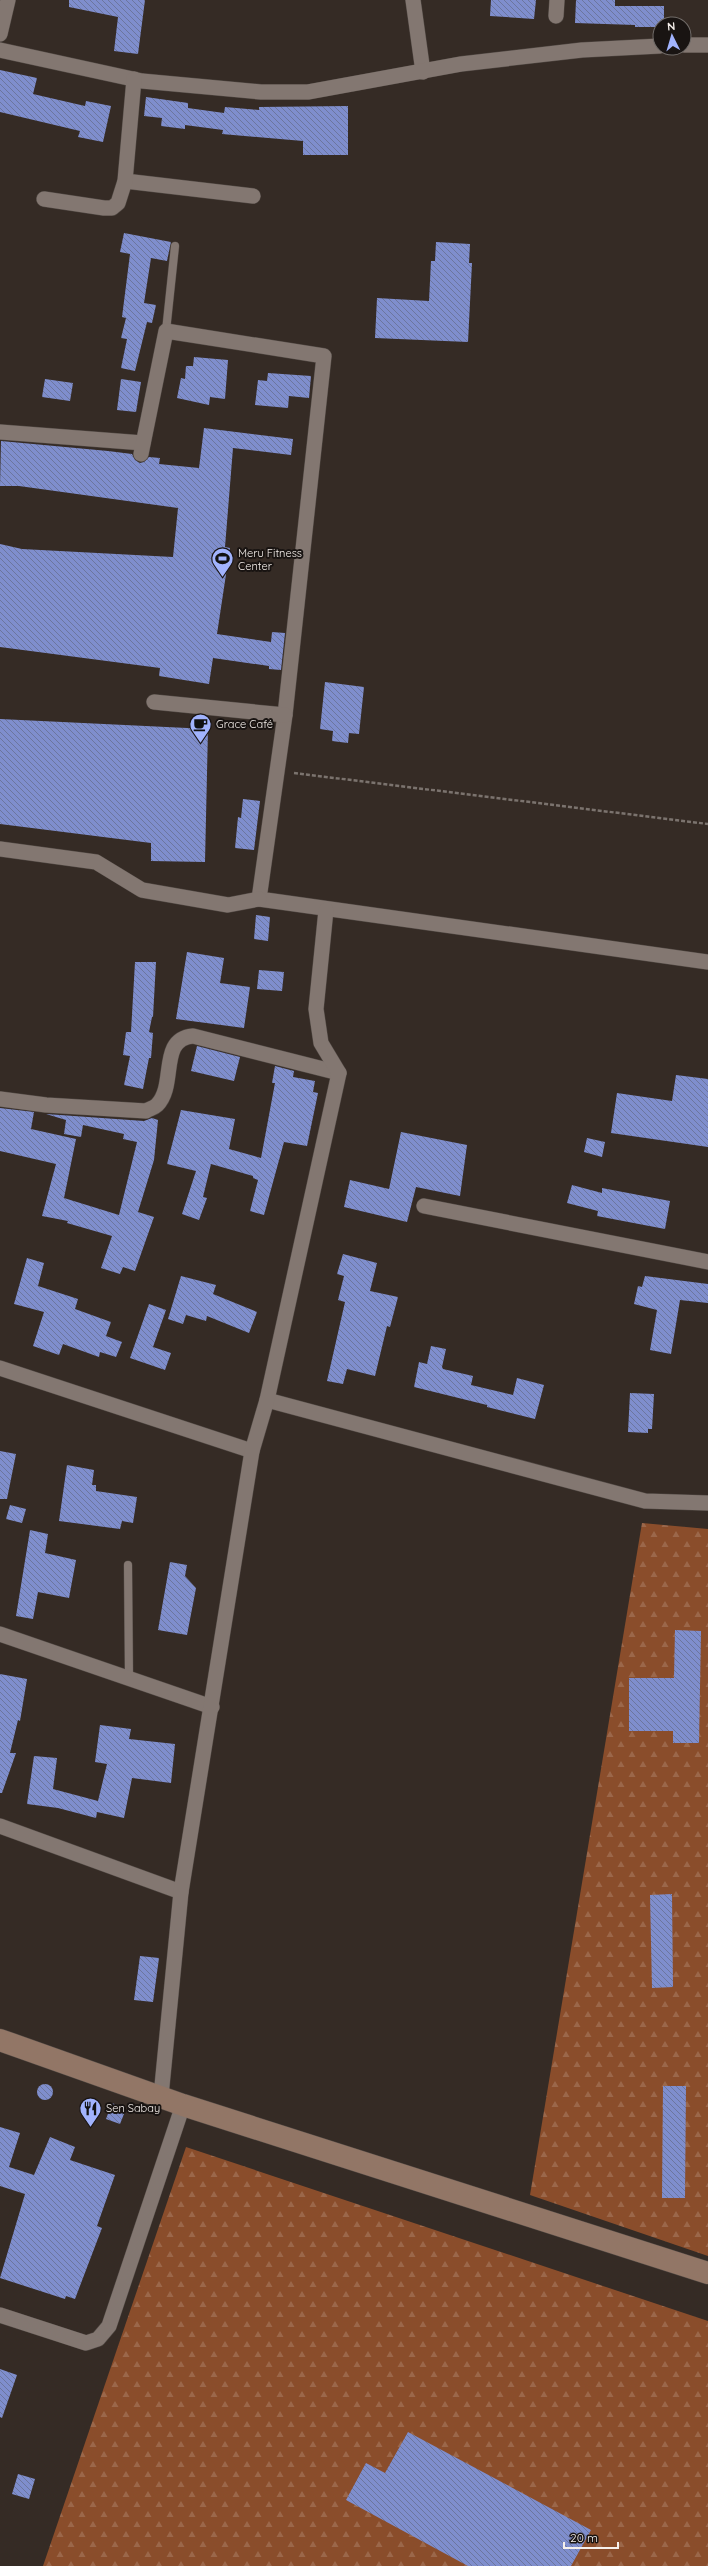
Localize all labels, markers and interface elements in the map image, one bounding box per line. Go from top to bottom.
north arrow [652,16,692,56]
text: N [666,19,676,33]
sports icon: Meru Fitness Center [210,546,236,579]
place label: Meru Fitness Center [238,546,302,573]
cafe icon: Grace Café [188,711,214,744]
place label: Grace Café [216,717,273,731]
restaurant icon: Sen Sabay [78,2095,104,2128]
place label: Sen Sabay [106,2101,160,2115]
scale bar [564,2524,618,2550]
text: 20 m [570,2530,598,2545]

